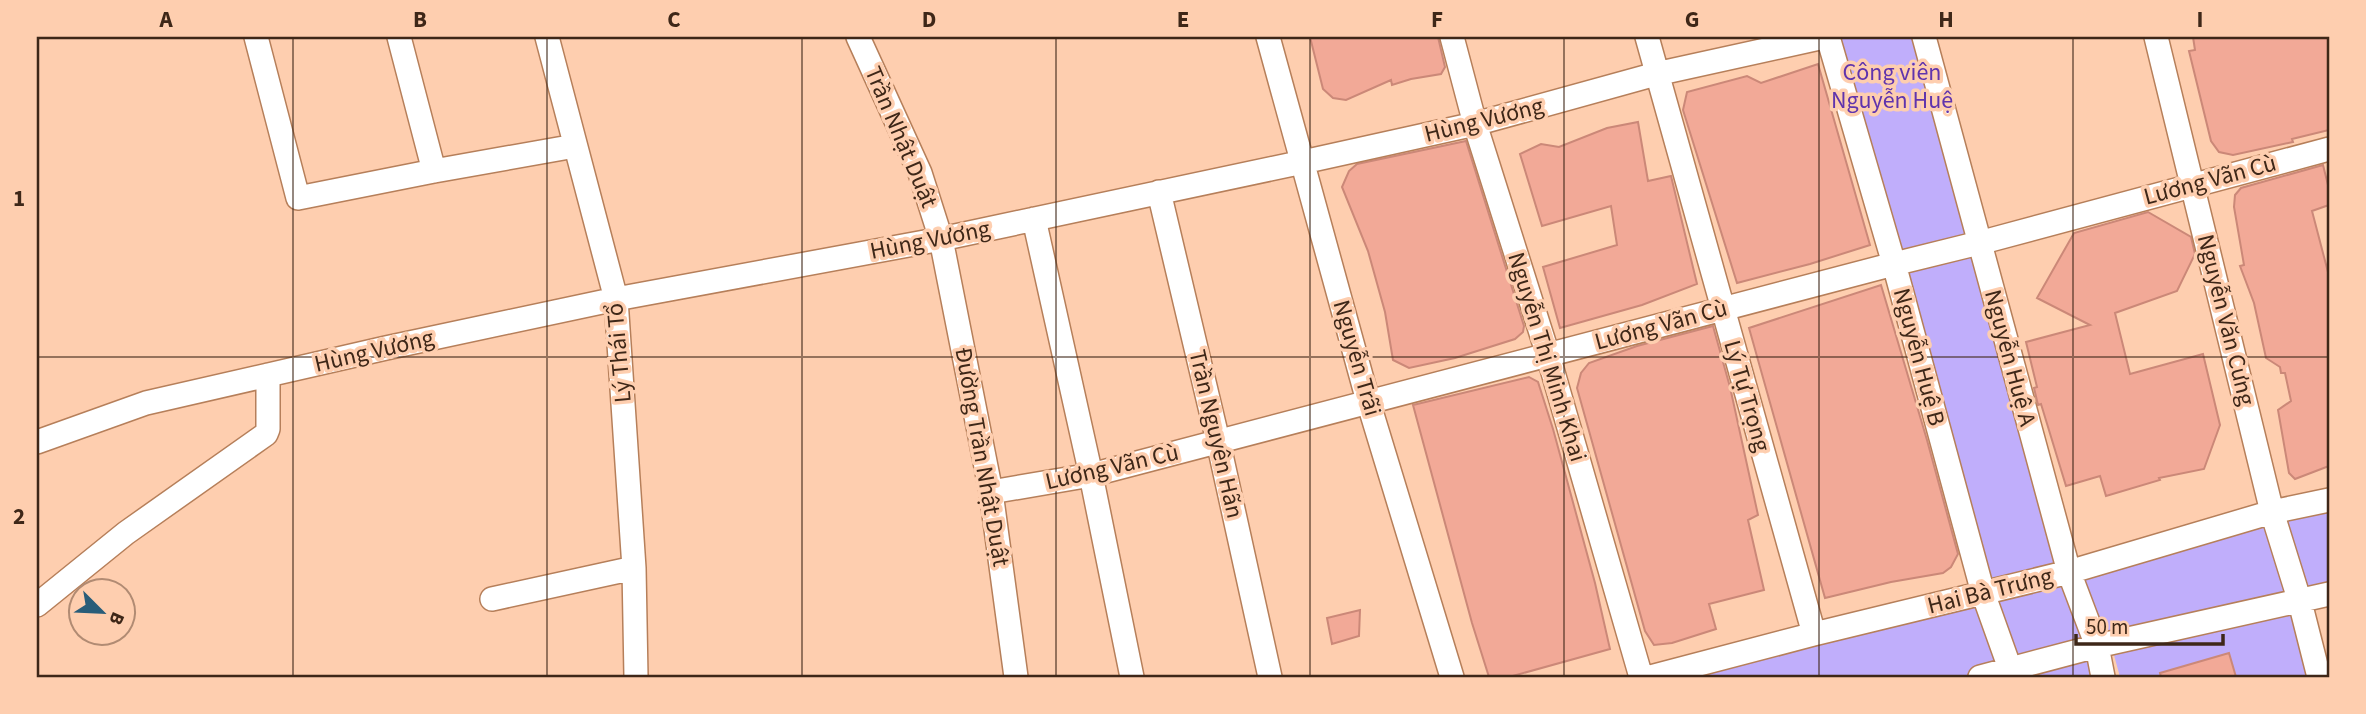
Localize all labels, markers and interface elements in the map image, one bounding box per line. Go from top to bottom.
text: A [158,3,173,36]
text: B [413,3,427,36]
text: C [667,3,681,36]
text: D [922,3,936,36]
text: E [1177,3,1189,36]
text: F [1431,3,1443,36]
text: G [1685,3,1699,36]
text: H [1938,3,1954,36]
text: I [2197,3,2203,36]
park label: Công viên Nguyễn Huệ [1831,55,1953,118]
street label: Trần Nhật Duật [855,61,947,213]
street label: Hùng Vương [1421,88,1547,152]
street label: Lương Vãn Cù [2140,146,2280,214]
text: 1 [13,182,25,215]
street label: Hùng Vương [867,211,993,269]
street label: Nguyễn Văn Cưng [2188,231,2264,409]
street label: Nguyễn Thị Minh Khai [1498,248,1596,466]
street label: Nguyễn Huệ B [1884,284,1954,430]
street label: Nguyễn Huệ A [1975,286,2045,430]
street label: Lương Vãn Cù [1591,291,1731,359]
street label: Nguyễn Trãi [1324,296,1390,420]
street label: Lý Thái Tổ [597,302,641,404]
street label: Hùng Vương [311,320,437,382]
street label: Lý Tự Trọng [1714,336,1780,456]
street label: Đường Trần Nhật Duật [946,345,1018,569]
street label: Trần Nguyên Hãn [1180,346,1252,522]
street label: Lương Vãn Cù [1042,435,1182,499]
text: 2 [13,500,25,533]
street label: Hai Bà Trưng [1924,559,2056,623]
north arrow [66,578,136,648]
scale bar [2076,602,2222,646]
text: B [101,608,131,629]
text: 50 m [2086,612,2128,642]

